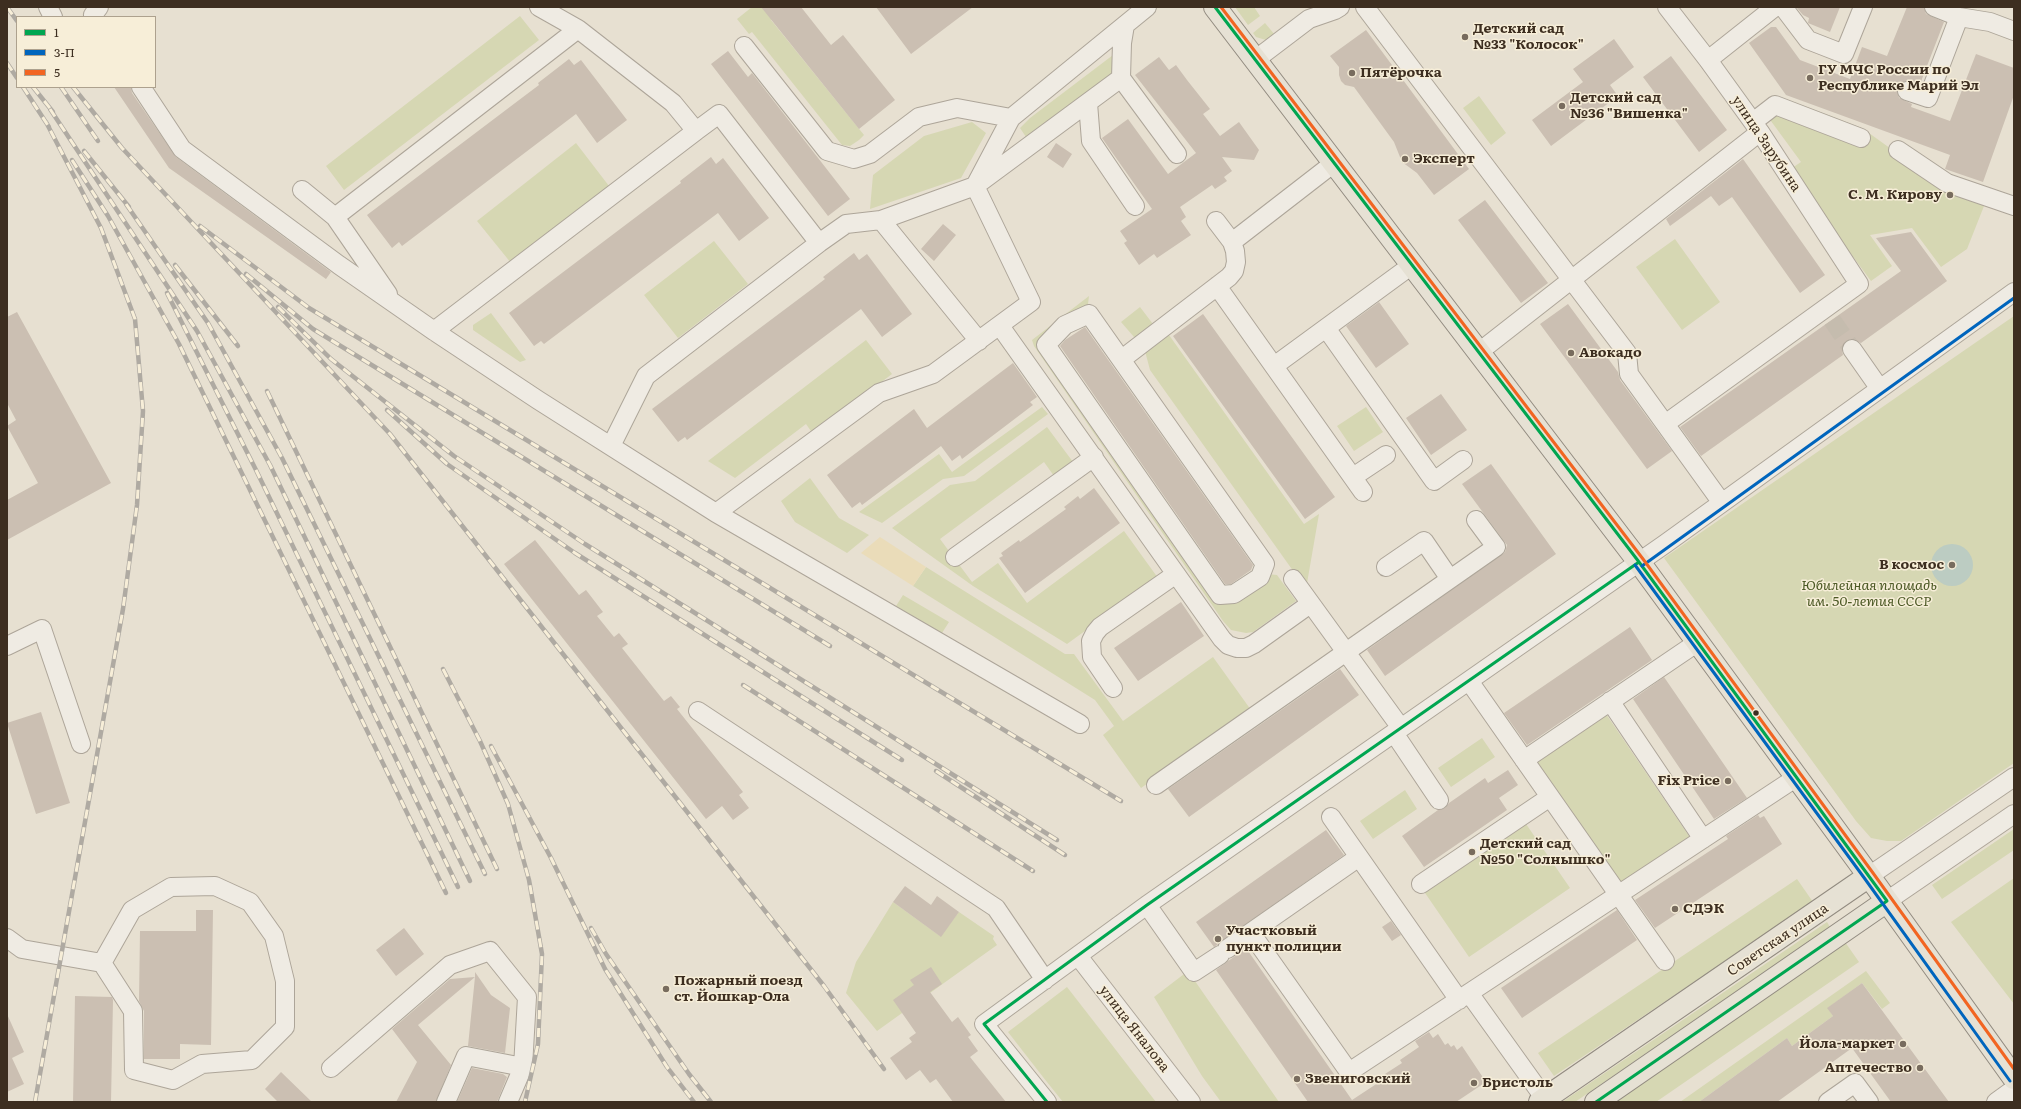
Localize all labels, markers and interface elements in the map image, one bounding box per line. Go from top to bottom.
legend [16,16,156,88]
place label: Детский сад №33 "Колосок" [1473,21,1584,54]
text: 1 [54,23,59,41]
marker: Детский сад №33 "Колосок" [1460,32,1470,42]
text: 3-П [54,43,75,61]
place label: ГУ МЧС России по Республике Марий Эл [1818,62,1979,94]
text: 5 [54,63,60,81]
place label: Пятёрочка [1360,65,1442,81]
marker: Пятёрочка [1347,68,1357,78]
marker: ГУ МЧС России по Республике Марий Эл [1805,73,1815,83]
place label: Детский сад №36 "Вишенка" [1570,90,1688,122]
street label: улица Зарубина [1728,93,1804,195]
marker: Детский сад №36 "Вишенка" [1557,101,1567,111]
place label: Эксперт [1413,151,1475,167]
marker: Эксперт [1400,154,1410,164]
place label: С. М. Кирову [1848,187,1942,203]
marker: С. М. Кирову [1945,190,1955,200]
place label: Авокадо [1579,345,1642,361]
marker: Авокадо [1566,348,1576,358]
place label: В космос [1879,557,1944,573]
marker: В космос [1947,560,1957,570]
park label: Юбилейная площадь им. 50-летия СССР [1801,578,1937,610]
unlabelled marker [1751,708,1761,718]
place label: Fix Price [1657,773,1720,789]
marker: Fix Price [1723,776,1733,786]
place label: Детский сад №50 "Солнышко" [1480,836,1611,868]
marker: Детский сад №50 "Солнышко" [1467,847,1477,857]
street label: Советская улица [1724,900,1832,980]
place label: СДЭК [1683,901,1724,917]
marker: СДЭК [1670,904,1680,914]
place label: Участковый пункт полиции [1226,923,1342,956]
marker: Участковый пункт полиции [1213,934,1223,944]
place label: Пожарный поезд ст. Йошкар-Ола [674,973,803,1006]
street label: улица Яналова [1095,982,1173,1076]
marker: Пожарный поезд ст. Йошкар-Ола [661,984,671,994]
place label: Йола-маркет [1799,1036,1895,1052]
marker: Йола-маркет [1898,1039,1908,1049]
place label: Аптечество [1825,1060,1912,1076]
marker: Аптечество [1915,1063,1925,1073]
place label: Звениговский [1305,1071,1411,1087]
marker: Звениговский [1292,1074,1302,1084]
place label: Бристоль [1482,1075,1553,1091]
marker: Бристоль [1469,1078,1479,1088]

